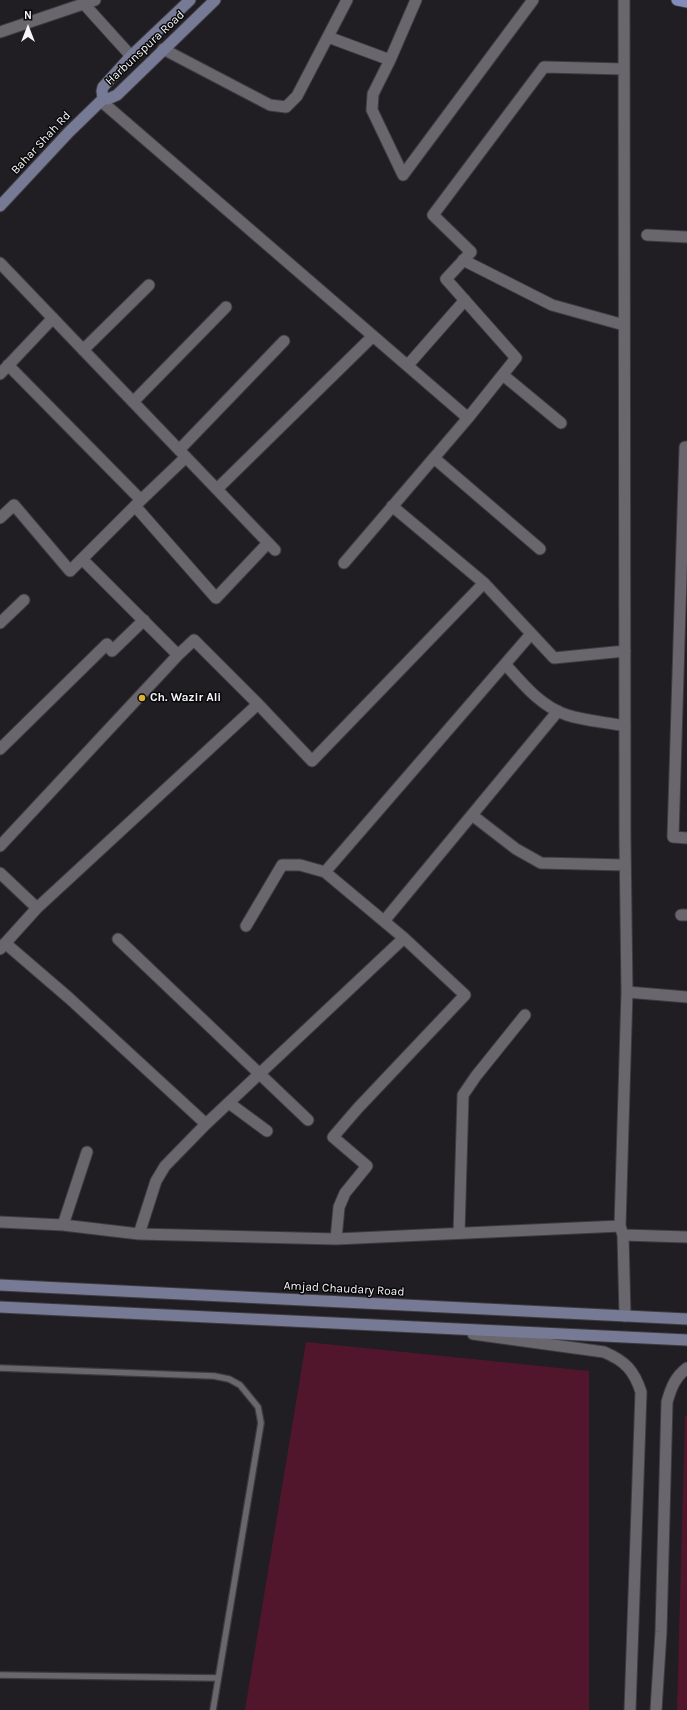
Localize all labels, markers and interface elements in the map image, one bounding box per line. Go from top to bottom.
north arrow [8,8,48,48]
street label: Harbunspura Road [103,8,187,88]
text: N [24,9,32,22]
street label: Bahar Shah Rd [8,109,74,177]
place label: Ch. Wazir Ali [150,691,221,705]
marker: Ch. Wazir Ali [137,693,147,703]
street label: Amjad Chaudary Road [283,1279,405,1299]

